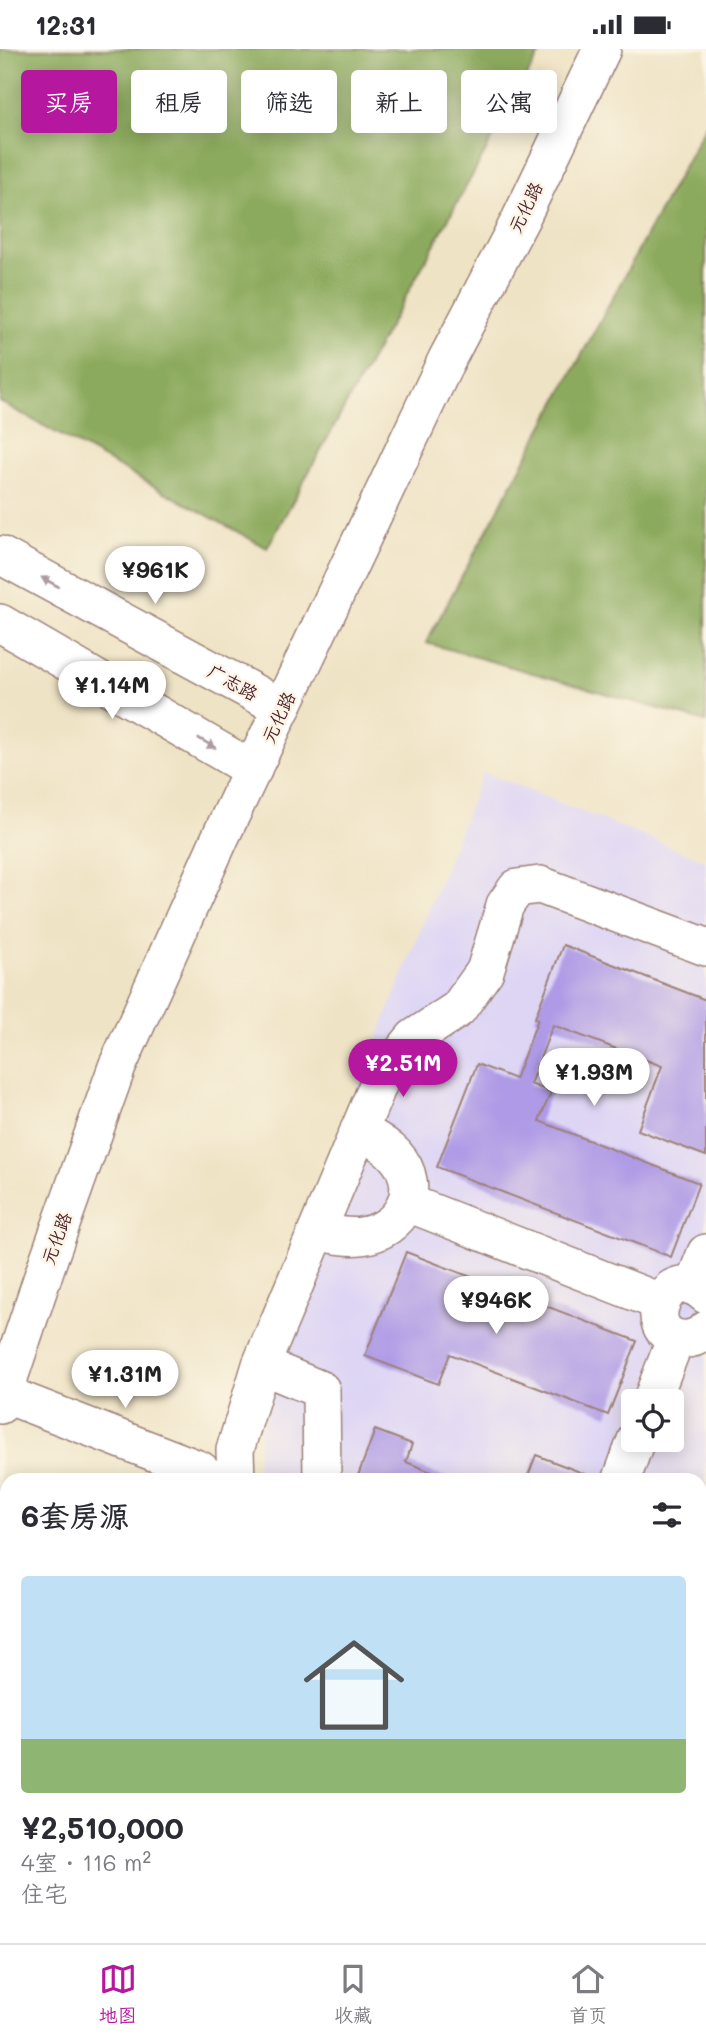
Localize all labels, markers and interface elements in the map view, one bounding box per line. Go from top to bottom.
text: 12:31 [35,8,96,42]
chip: 买房 [21,70,117,133]
chip: 租房 [131,70,227,133]
chip: 筛选 [241,70,337,133]
chip: 新上 [351,70,447,133]
chip: 公寓 [461,70,557,133]
street label: 元化路 [502,177,548,237]
pin: ¥961K [106,547,204,606]
text: ¥961K [121,554,189,584]
one-way arrow [40,576,60,588]
street label: 广志路 [204,658,262,706]
pin: ¥1.14M [55,661,169,721]
text: ¥1.14M [74,669,150,699]
street label: 元化路 [256,687,300,747]
one-way arrow [198,737,217,749]
pin: ¥2.51M [346,1039,460,1099]
text: ¥2.51M [364,1047,442,1077]
pin: ¥1.93M [537,1049,651,1108]
text: ¥1.93M [555,1056,633,1086]
street label: 元化路 [35,1209,77,1267]
pin: ¥946K [447,1277,545,1336]
text: ¥946K [460,1284,532,1314]
pin: ¥1.31M [68,1351,182,1410]
text: ¥1.31M [88,1358,162,1388]
map controls [621,1389,684,1452]
button: locate [621,1389,684,1452]
text: 6套房源 [21,1495,129,1535]
icon: filters [648,1496,686,1534]
icon: home [291,1622,417,1748]
text: ¥2,510,000 [21,1807,184,1847]
text: 4室 · 116 m² [21,1847,151,1877]
text: 住宅 [21,1878,67,1908]
tab: 地图 [99,1960,137,2027]
tab: 收藏 [334,1960,372,2027]
tab: 首页 [569,1960,607,2027]

